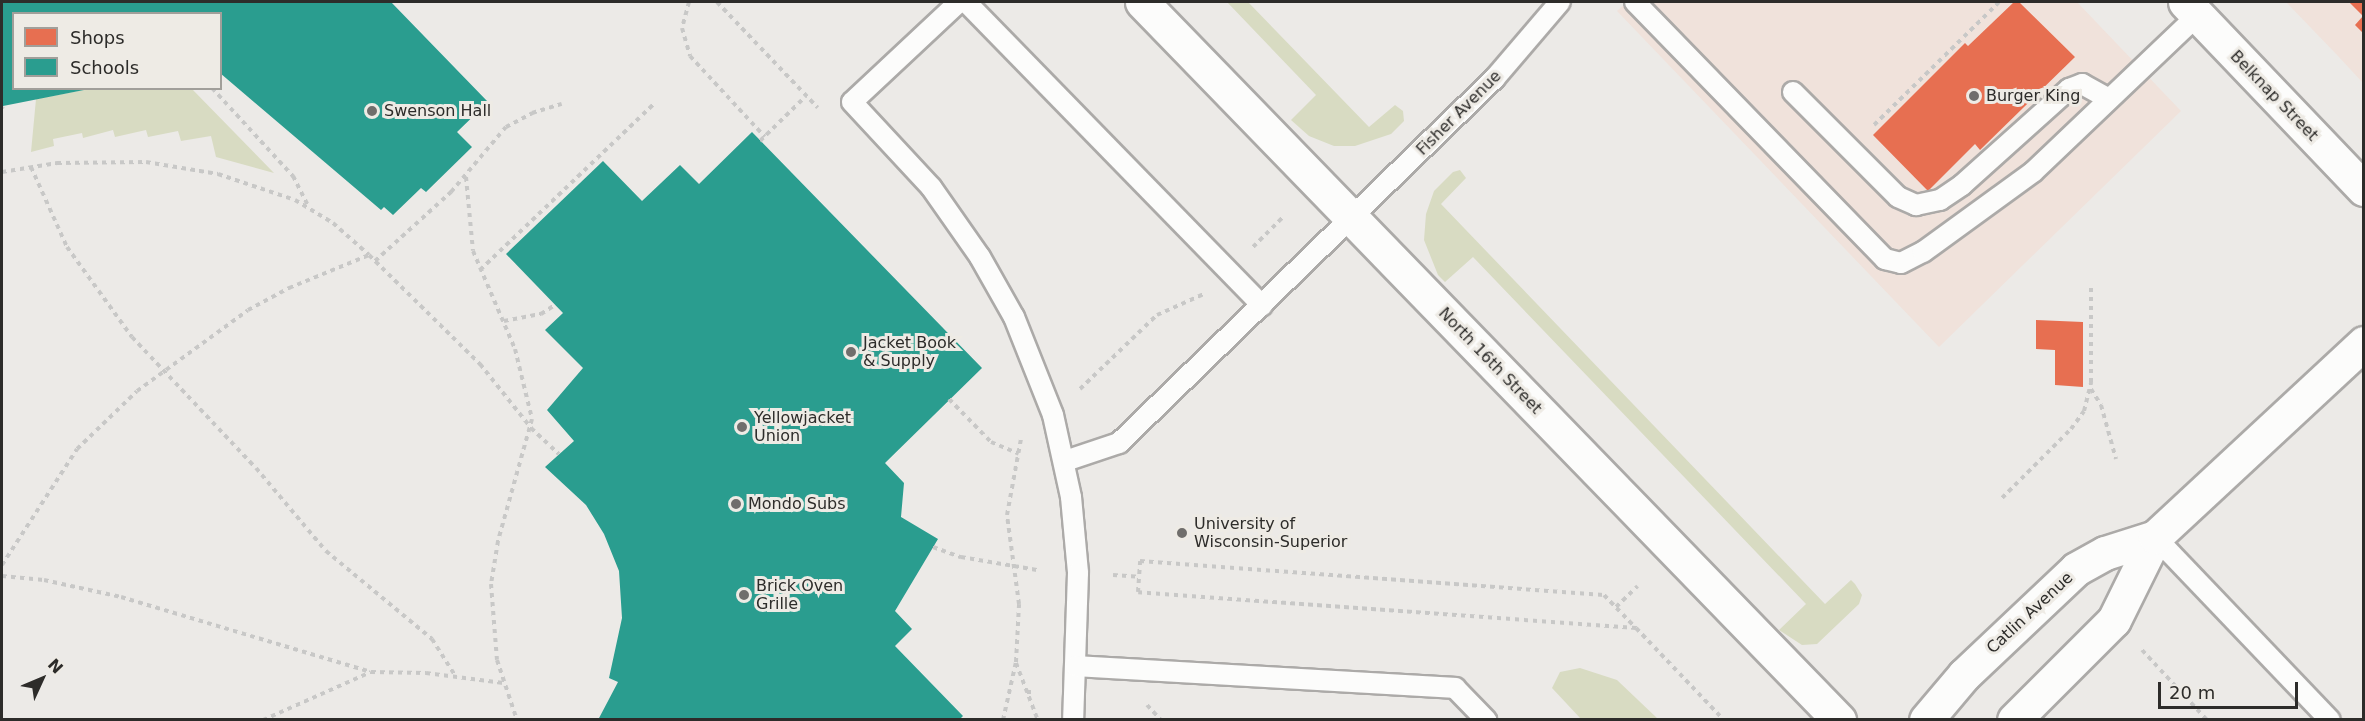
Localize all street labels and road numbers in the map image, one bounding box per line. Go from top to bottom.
street label: Belknap Street [2226,47,2322,145]
street label: Fisher Avenue [1413,67,1505,159]
street label: North 16th Street [1434,304,1546,418]
street label: Catlin Avenue [1983,568,2077,658]

